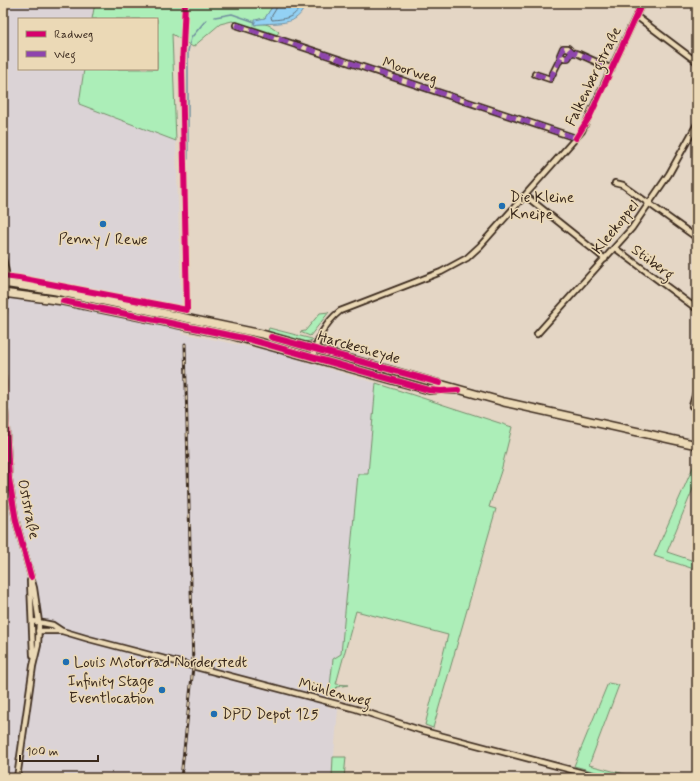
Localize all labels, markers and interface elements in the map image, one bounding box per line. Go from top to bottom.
legend [18,18,158,70]
street label: Falkenbergstraße [561,23,628,130]
text: Radweg [54,27,93,43]
text: Weg [54,47,76,64]
street label: Moorweg [380,53,440,89]
place label: Die Kleine Kneipe [510,188,574,225]
street label: Kleekoppel [588,196,644,259]
marker: Die Kleine Kneipe [497,201,507,211]
marker: Penny / Rewe [98,219,108,229]
place label: Penny / Rewe [58,230,148,250]
street label: Stüberg [626,240,678,286]
street label: Harckesheyde [315,327,403,369]
street label: Oststraße [12,478,44,541]
place label: Louis Motorrad Norderstedt [74,653,248,673]
marker: Louis Motorrad Norderstedt [61,657,71,667]
place label: Infinity Stage Eventlocation [68,672,154,709]
street label: Mühlenweg [296,674,373,713]
marker: Infinity Stage Eventlocation [157,685,167,695]
place label: DPD Depot 125 [222,705,319,725]
marker: DPD Depot 125 [209,709,219,719]
scale bar [20,737,98,763]
text: 100 m [26,744,58,760]

